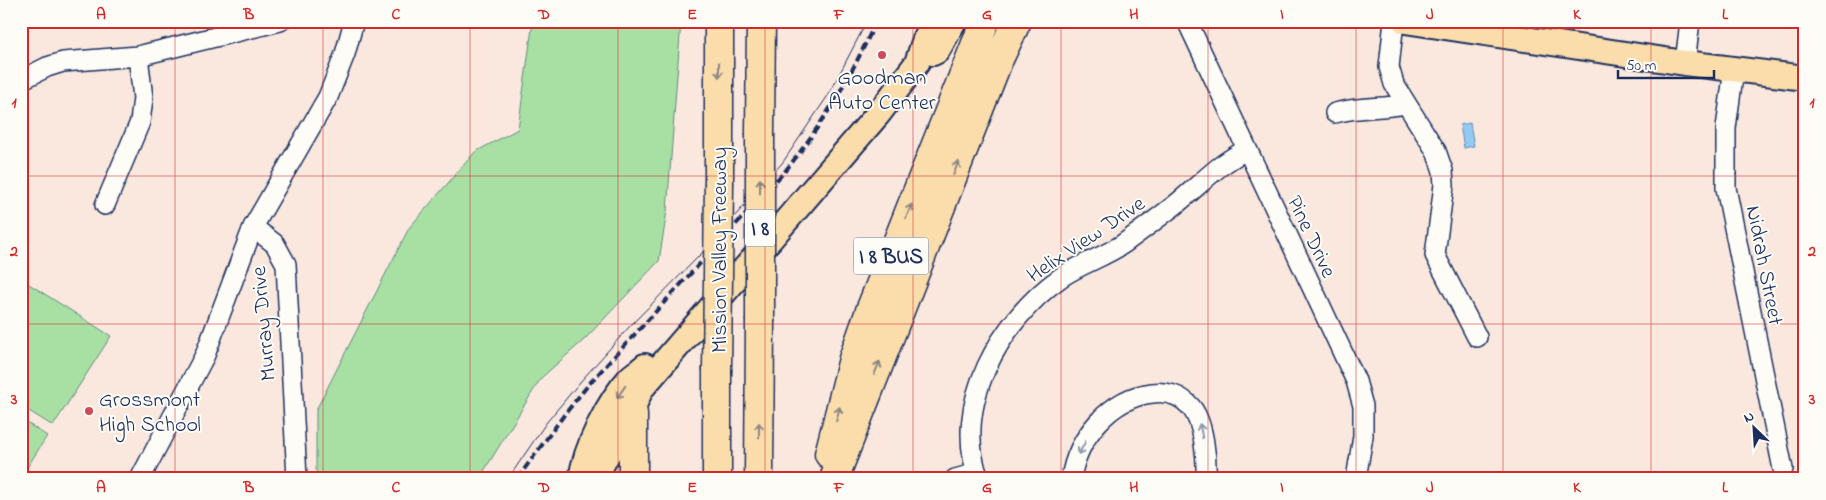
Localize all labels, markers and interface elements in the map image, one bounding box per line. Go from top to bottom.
text: A [96,3,106,27]
text: B [243,3,255,27]
text: C [392,3,401,27]
text: D [537,3,550,27]
text: E [687,3,697,27]
text: F [833,3,845,27]
text: G [982,3,992,27]
text: H [1129,3,1139,27]
text: I [1280,3,1284,27]
text: J [1426,3,1434,27]
text: K [1573,3,1582,27]
text: L [1722,3,1729,27]
scale bar [1618,48,1715,80]
marker: Goodman Auto Center [876,49,888,61]
text: 50 m [1626,55,1657,77]
one-way arrow [714,62,724,78]
place label: Goodman Auto Center [828,63,936,120]
text: 1 [11,91,17,115]
text: 1 [1809,91,1815,115]
street label: Mission Valley Freeway [705,147,738,353]
one-way arrow [953,161,962,176]
one-way arrow [755,178,765,194]
street label: Helix View Drive [1021,189,1152,292]
street label: Pine Drive [1277,191,1343,284]
street label: Nidrah Street [1736,203,1790,329]
one-way arrow [905,204,914,220]
road number: I 8 [745,210,775,247]
road number: I 8 BUS [854,238,928,274]
text: 2 [9,240,18,264]
text: 2 [1807,240,1816,264]
street label: Murray Drive [244,265,287,382]
one-way arrow [873,361,882,376]
place label: Grossmont High School [99,385,201,443]
one-way arrow [616,385,626,399]
text: 3 [10,388,18,412]
text: 3 [1808,388,1816,412]
north arrow [1728,402,1778,452]
marker: Grossmont High School [83,405,95,417]
text: N [1740,406,1758,429]
one-way arrow [834,407,843,423]
one-way arrow [754,422,764,438]
one-way arrow [1196,423,1205,439]
one-way arrow [1077,440,1087,455]
text: A [96,476,106,500]
text: B [243,476,255,500]
text: C [392,476,401,500]
text: D [537,476,550,500]
text: E [687,476,697,500]
text: F [833,476,845,500]
text: G [982,476,992,500]
text: H [1129,476,1139,500]
text: I [1280,476,1284,500]
text: J [1426,476,1434,500]
text: K [1573,476,1582,500]
text: L [1722,476,1729,500]

